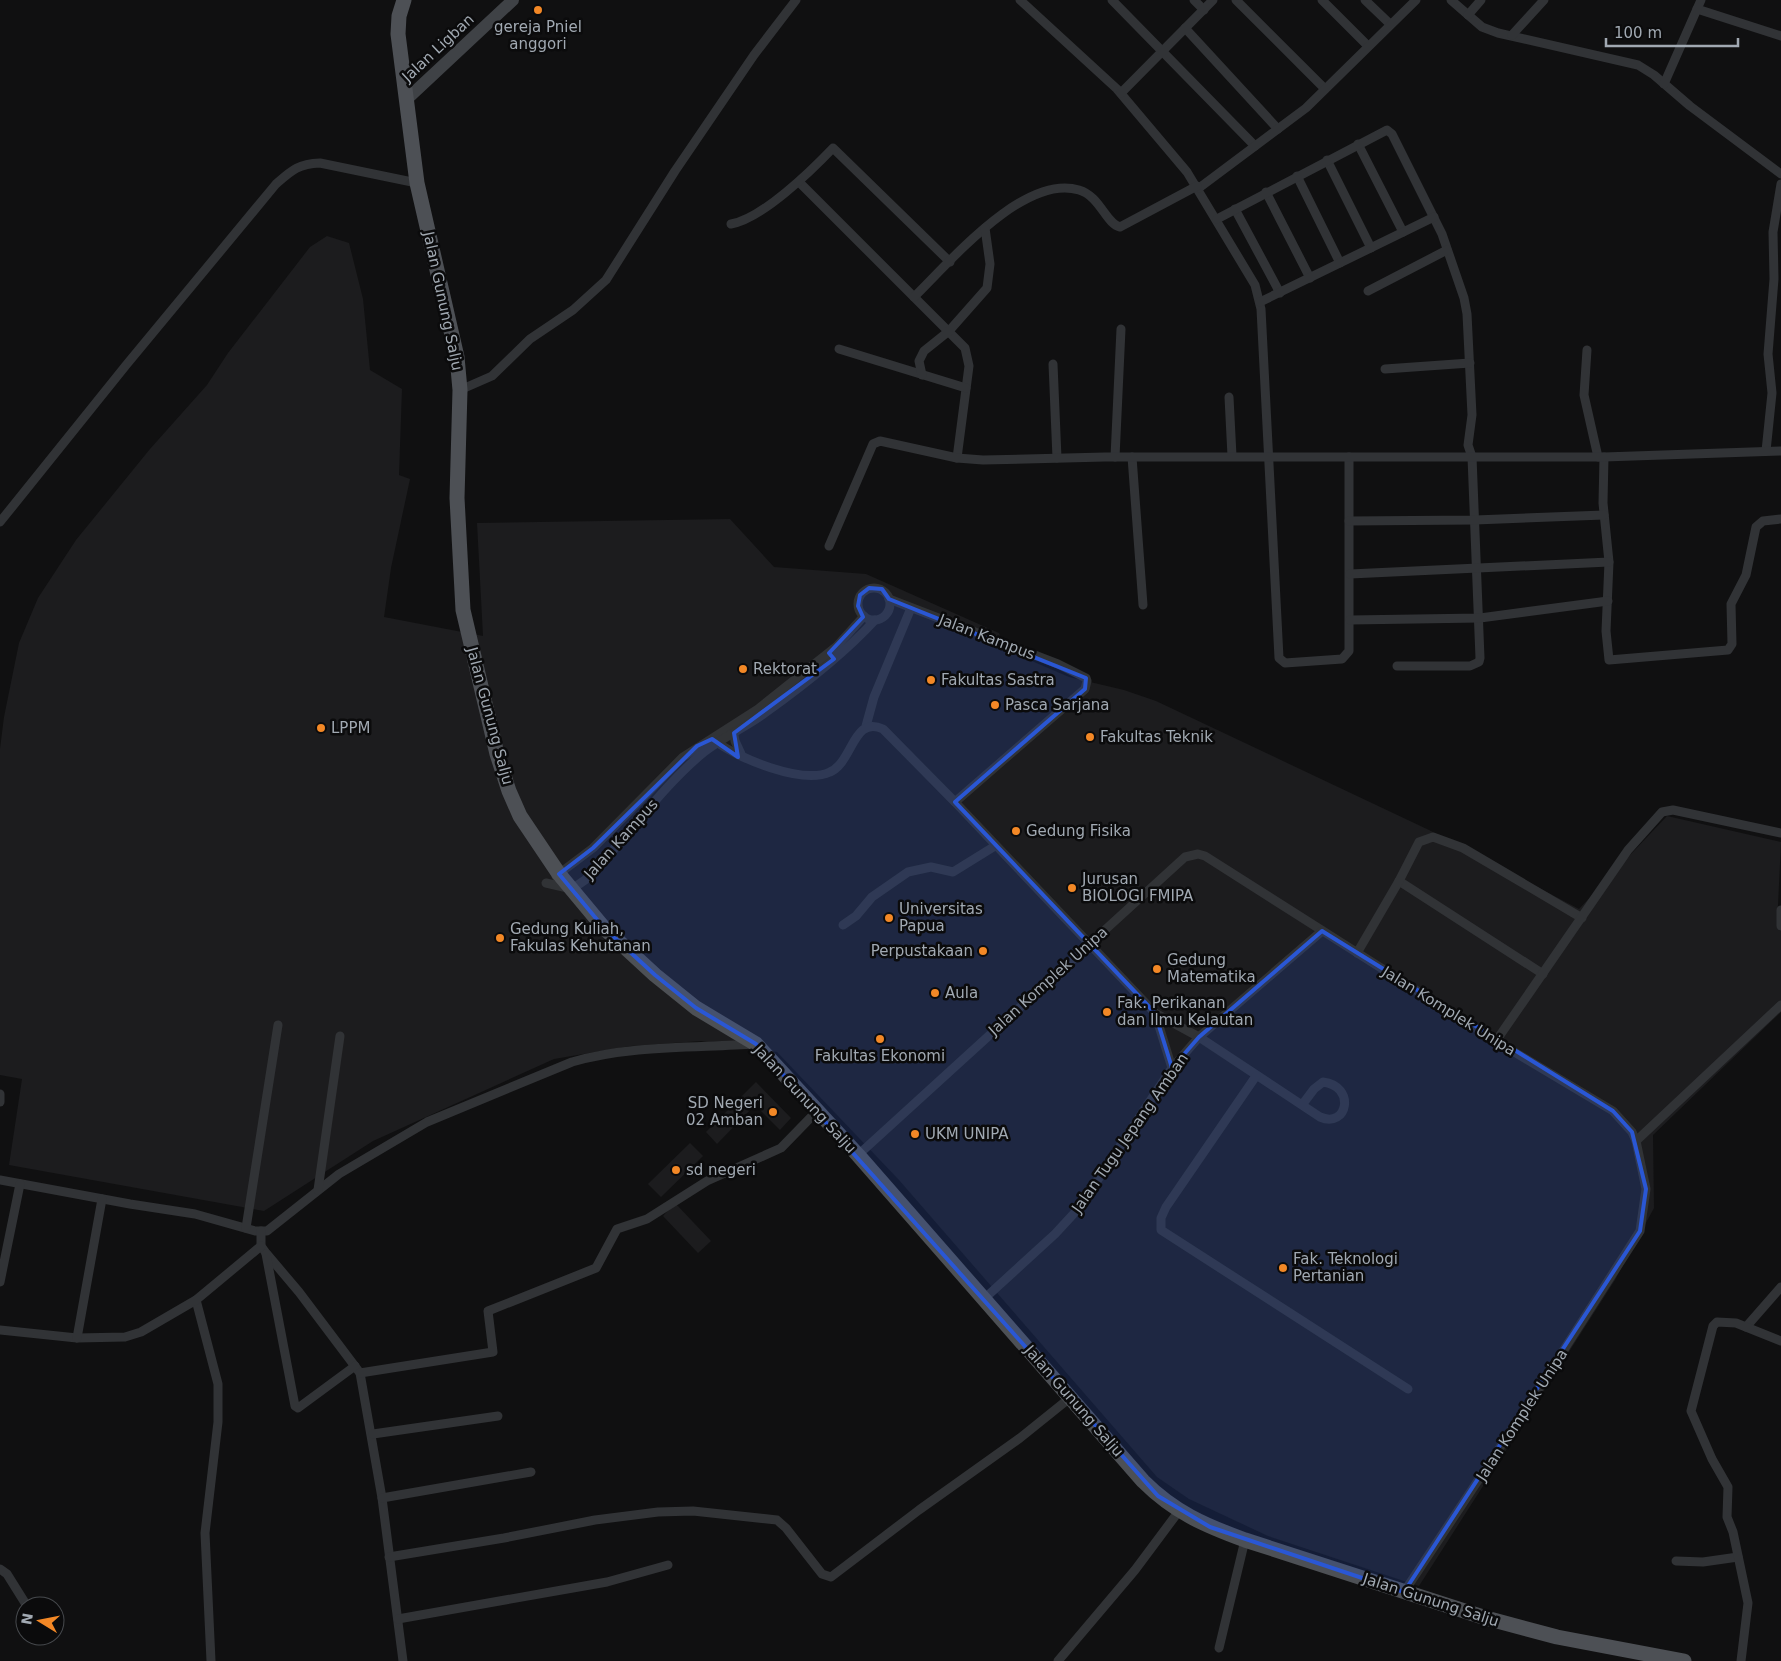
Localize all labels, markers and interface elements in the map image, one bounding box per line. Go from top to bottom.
marker: gereja Pniel anggori [532,4,544,16]
street label: Jalan Ligban [398,10,478,86]
scale bar [1606,15,1738,47]
place label: gereja Pniel anggori [494,18,582,53]
text: 100 m [1614,24,1662,42]
street label: Jalan Gunung Salju [419,229,467,372]
street label: Jalan Kampus [935,610,1038,664]
street label: Jalan Gunung Salju [463,644,517,787]
place label: Rektorat [753,660,817,678]
marker: Rektorat [737,663,749,675]
place label: Fakultas Sastra [941,671,1055,689]
marker: Fakultas Sastra [925,674,937,686]
place label: Pasca Sarjana [1005,696,1110,714]
marker: Pasca Sarjana [989,699,1001,711]
place label: LPPM [331,719,370,737]
marker: LPPM [315,722,327,734]
place label: Fakultas Teknik [1100,728,1213,746]
marker: Fakultas Teknik [1084,731,1096,743]
street label: Jalan Kampus [580,795,662,883]
place label: Gedung Fisika [1026,822,1131,840]
marker: Gedung Fisika [1010,825,1022,837]
place label: Jurusan BIOLOGI FMIPA [1081,870,1194,905]
marker: Jurusan BIOLOGI FMIPA [1066,882,1078,894]
place label: Universitas Papua [899,900,983,935]
marker: Universitas Papua [883,912,895,924]
place label: Gedung Kuliah, Fakulas Kehutanan [510,920,651,955]
street label: Jalan Komplek Unipa [984,923,1111,1040]
marker: Gedung Kuliah, Fakulas Kehutanan [494,932,506,944]
place label: Perpustakaan [871,942,973,960]
marker: Perpustakaan [977,945,989,957]
place label: Gedung Matematika [1167,951,1256,986]
street label: Jalan Komplek Unipa [1378,962,1519,1059]
marker: Gedung Matematika [1151,963,1163,975]
place label: Aula [945,984,978,1002]
marker: Aula [929,987,941,999]
place label: Fak. Perikanan dan Ilmu Kelautan [1117,994,1253,1029]
marker: Fak. Perikanan dan Ilmu Kelautan [1101,1006,1113,1018]
marker: Fakultas Ekonomi [874,1033,886,1045]
street label: Jalan Gunung Salju [749,1040,860,1157]
place label: Fakultas Ekonomi [815,1047,945,1065]
street label: Jalan Tugu Jepang Amban [1067,1050,1192,1217]
place label: SD Negeri 02 Amban [686,1094,763,1129]
marker: SD Negeri 02 Amban [767,1106,779,1118]
place label: UKM UNIPA [925,1125,1009,1143]
marker: UKM UNIPA [909,1128,921,1140]
place label: sd negeri [686,1161,756,1179]
marker: sd negeri [670,1164,682,1176]
place label: Fak. Teknologi Pertanian [1293,1250,1398,1285]
marker: Fak. Teknologi Pertanian [1277,1262,1289,1274]
street label: Jalan Gunung Salju [1020,1341,1127,1460]
street label: Jalan Komplek Unipa [1472,1346,1571,1485]
street label: Jalan Gunung Salju [1360,1569,1501,1630]
north arrow [15,1596,65,1646]
text: N [18,1612,36,1626]

